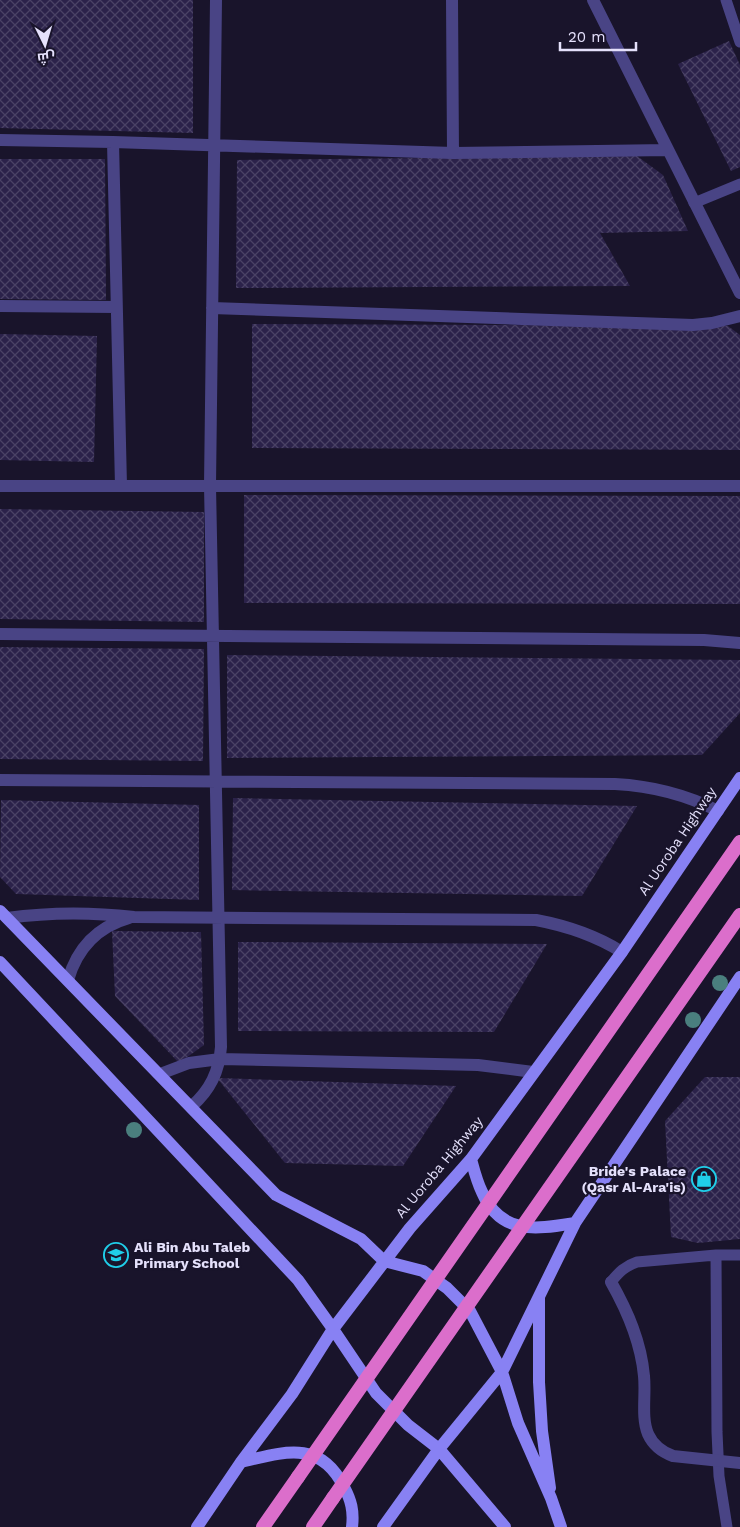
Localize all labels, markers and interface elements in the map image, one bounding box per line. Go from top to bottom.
north arrow [20,20,70,70]
scale bar [560,20,636,52]
text: 20 m [568,28,606,46]
text: ش [36,48,56,67]
street label: Al Uoroba Highway [635,783,720,898]
street label: Al Uoroba Highway [392,1112,487,1221]
place label: Bride's Palace (Qasr Al-Ara'is) [582,1163,686,1195]
shop icon: Bride's Palace (Qasr Al-Ara'is) [691,1166,717,1192]
place label: Ali Bin Abu Taleb Primary School [134,1239,251,1271]
school or university icon: Ali Bin Abu Taleb Primary School [103,1242,129,1268]

